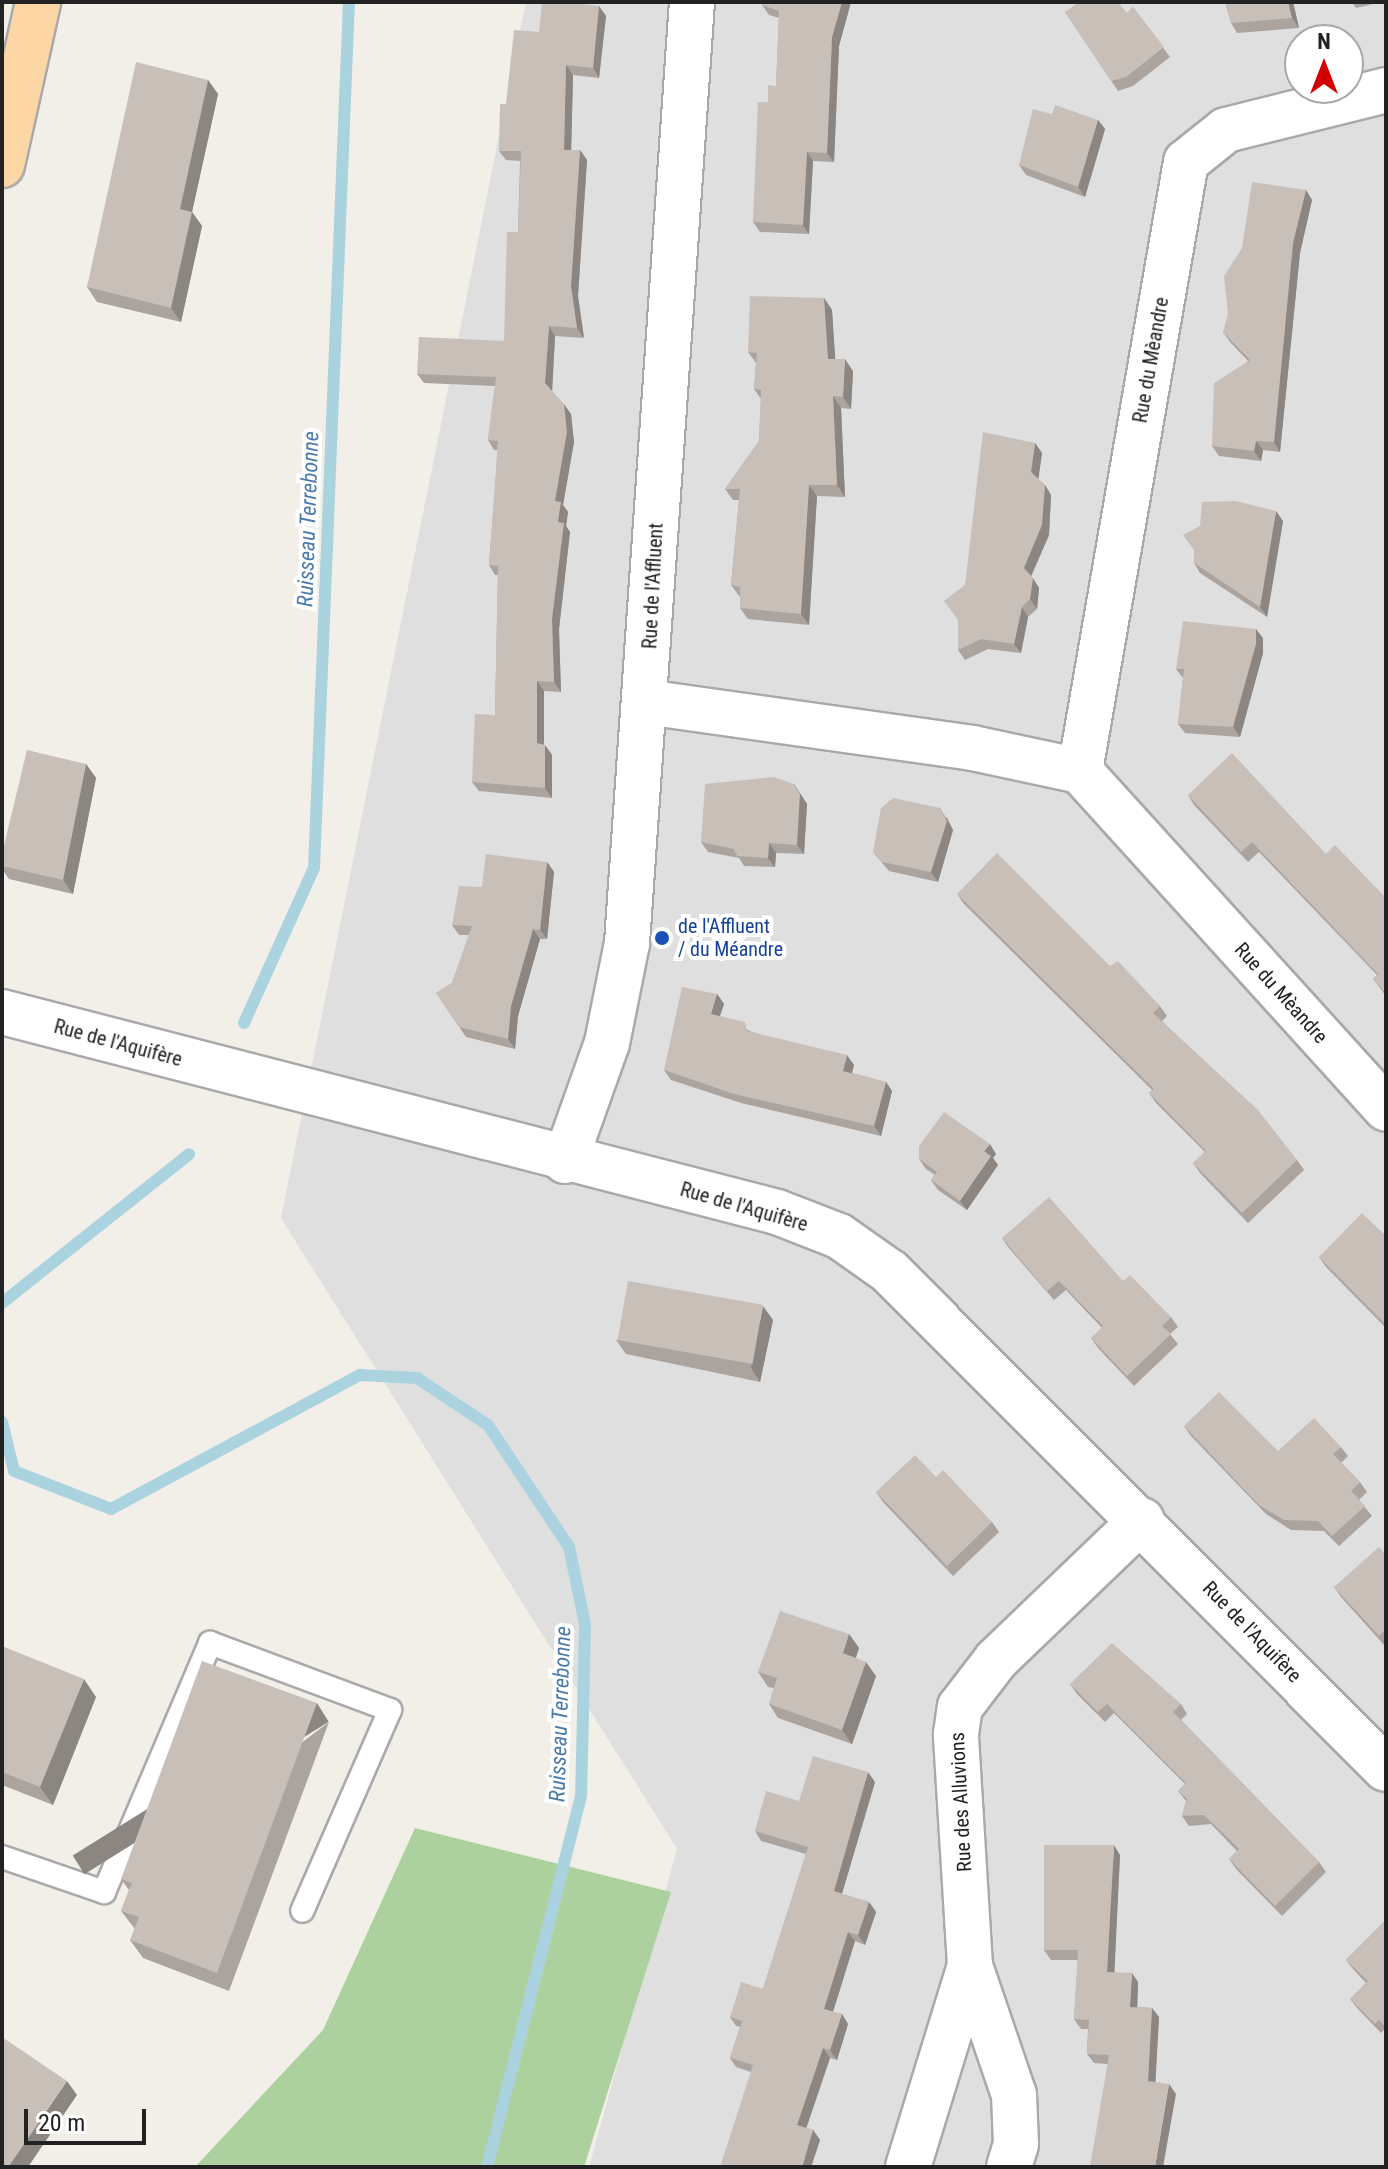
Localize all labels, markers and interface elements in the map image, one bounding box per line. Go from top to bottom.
north arrow [1284,24,1364,104]
text: N [1317,29,1331,54]
street label: Rue du Mèandre [1128,295,1174,425]
water label: Ruisseau Terrebonne [292,430,324,608]
street label: Rue de l'Affluent [638,522,668,650]
place label: de l'Affluent / du Méandre [678,914,783,961]
marker: de l'Affluent / du Méandre [653,929,671,947]
street label: Rue du Mèandre [1229,938,1333,1048]
street label: Rue de l'Aquifère [51,1014,185,1072]
street label: Rue de l'Aquifère [677,1177,811,1237]
street label: Rue de l'Aquifère [1198,1576,1306,1688]
water label: Ruisseau Terrebonne [544,1625,576,1803]
street label: Rue des Alluvions [945,1732,977,1872]
scale bar [28,2093,150,2143]
text: 20 m [38,2109,85,2137]

